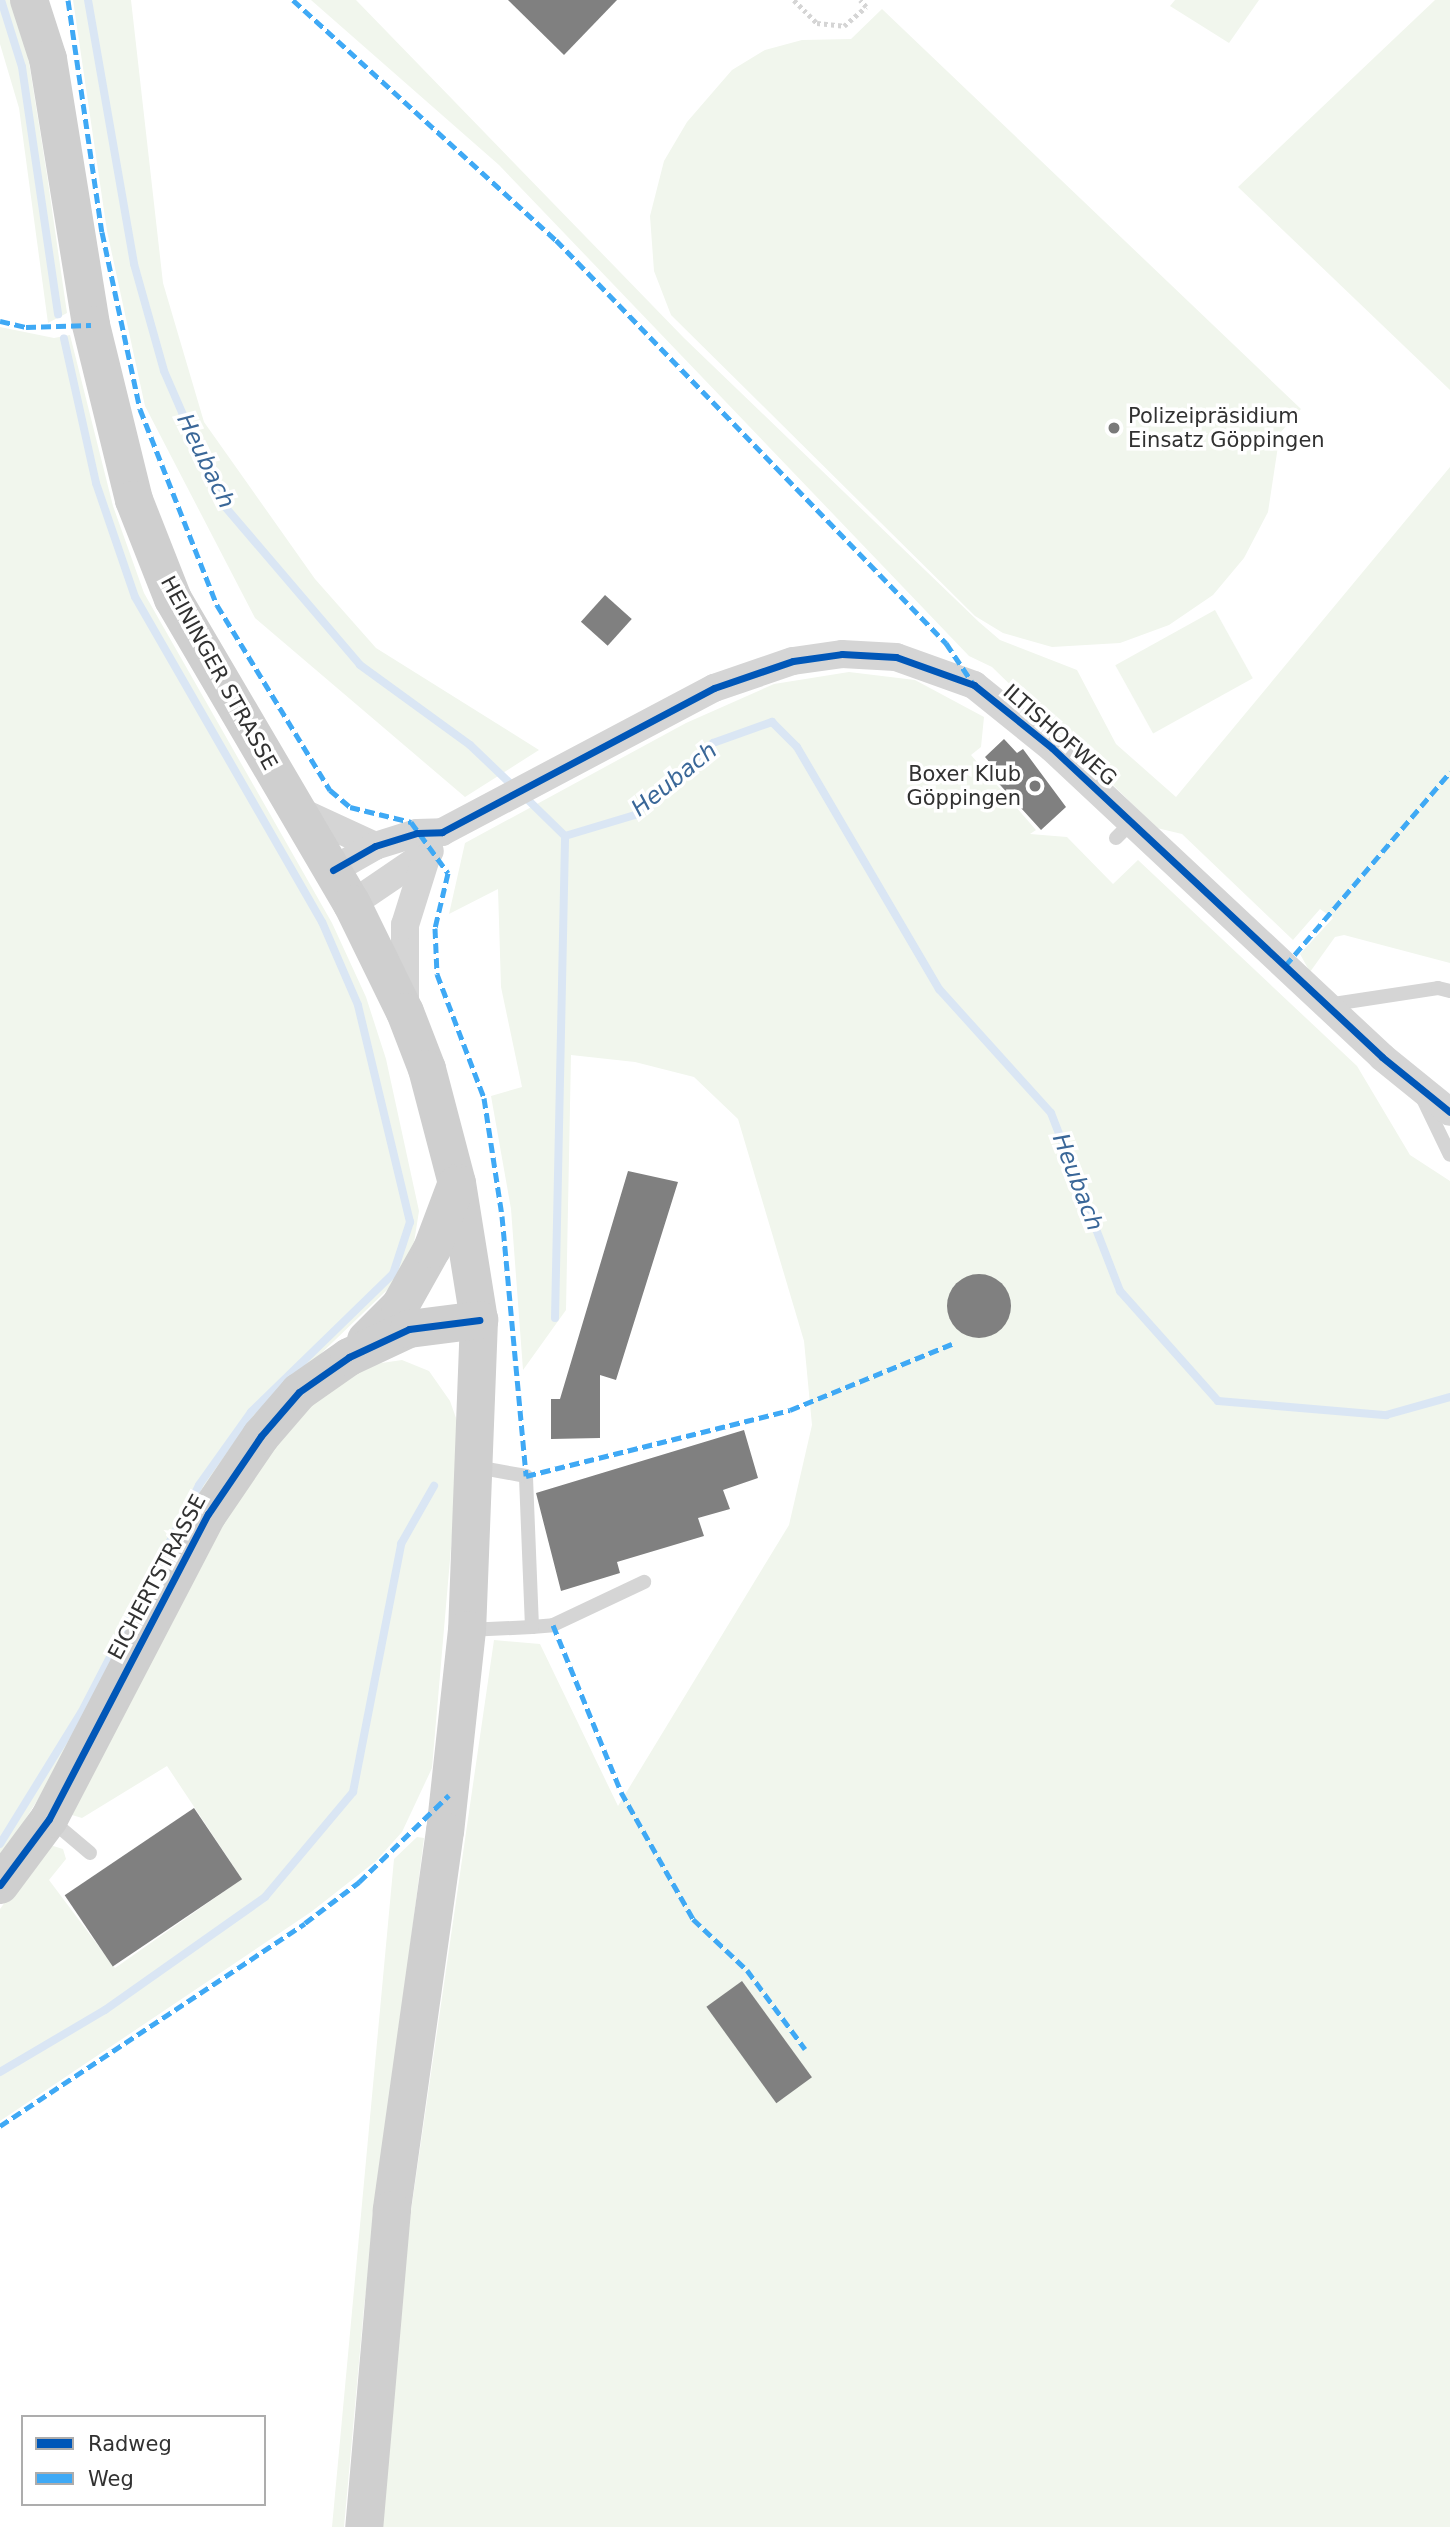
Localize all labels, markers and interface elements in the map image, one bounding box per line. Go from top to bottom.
place label: Polizeipräsidium Einsatz Göppingen [1128,403,1325,453]
water label: Heubach [171,409,241,513]
marker: Polizeipräsidium Einsatz Göppingen [1106,420,1122,436]
street label: HEININGER STRASSE [155,572,283,774]
street label: ILTISHOFWEG [998,679,1122,791]
water label: Heubach [626,736,722,822]
place label: Boxer Klub Göppingen [907,761,1021,811]
marker: Boxer Klub Göppingen [1027,778,1043,794]
water label: Heubach [1047,1129,1109,1235]
street label: EICHERTSTRASSE [103,1490,211,1664]
legend [21,2415,266,2506]
text: Radweg [88,2432,172,2456]
text: Weg [88,2467,134,2491]

